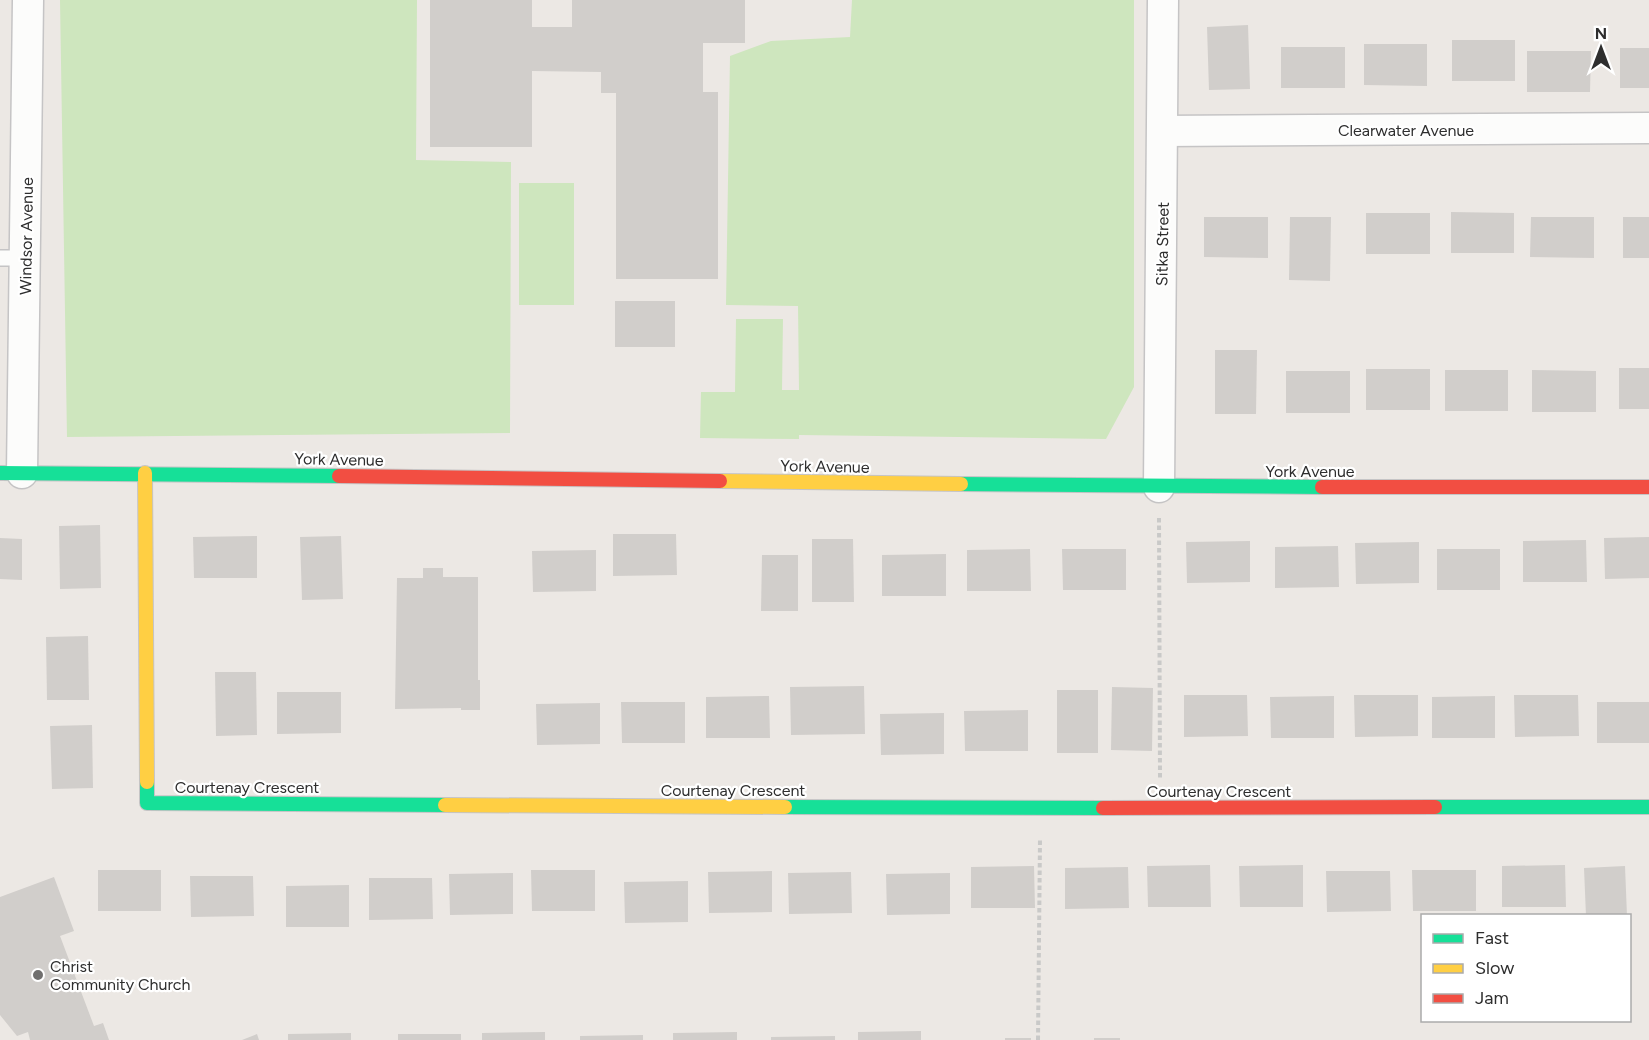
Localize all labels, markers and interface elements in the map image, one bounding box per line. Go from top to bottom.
north arrow [1571,18,1631,78]
text: N [1595,24,1607,43]
street label: Clearwater Avenue [1338,121,1474,140]
street label: Windsor Avenue [16,177,37,295]
street label: Sitka Street [1152,202,1173,286]
street label: York Avenue [294,449,384,470]
street label: York Avenue [780,456,870,477]
street label: York Avenue [1265,462,1355,481]
street label: Courtenay Crescent [175,778,319,797]
street label: Courtenay Crescent [661,781,805,800]
street label: Courtenay Crescent [1147,782,1291,801]
legend [1421,914,1631,1022]
text: Fast [1475,927,1509,949]
place label: Christ Community Church [50,957,190,994]
text: Slow [1475,957,1514,979]
marker: Christ Community Church [31,968,45,982]
text: Jam [1475,987,1509,1009]

